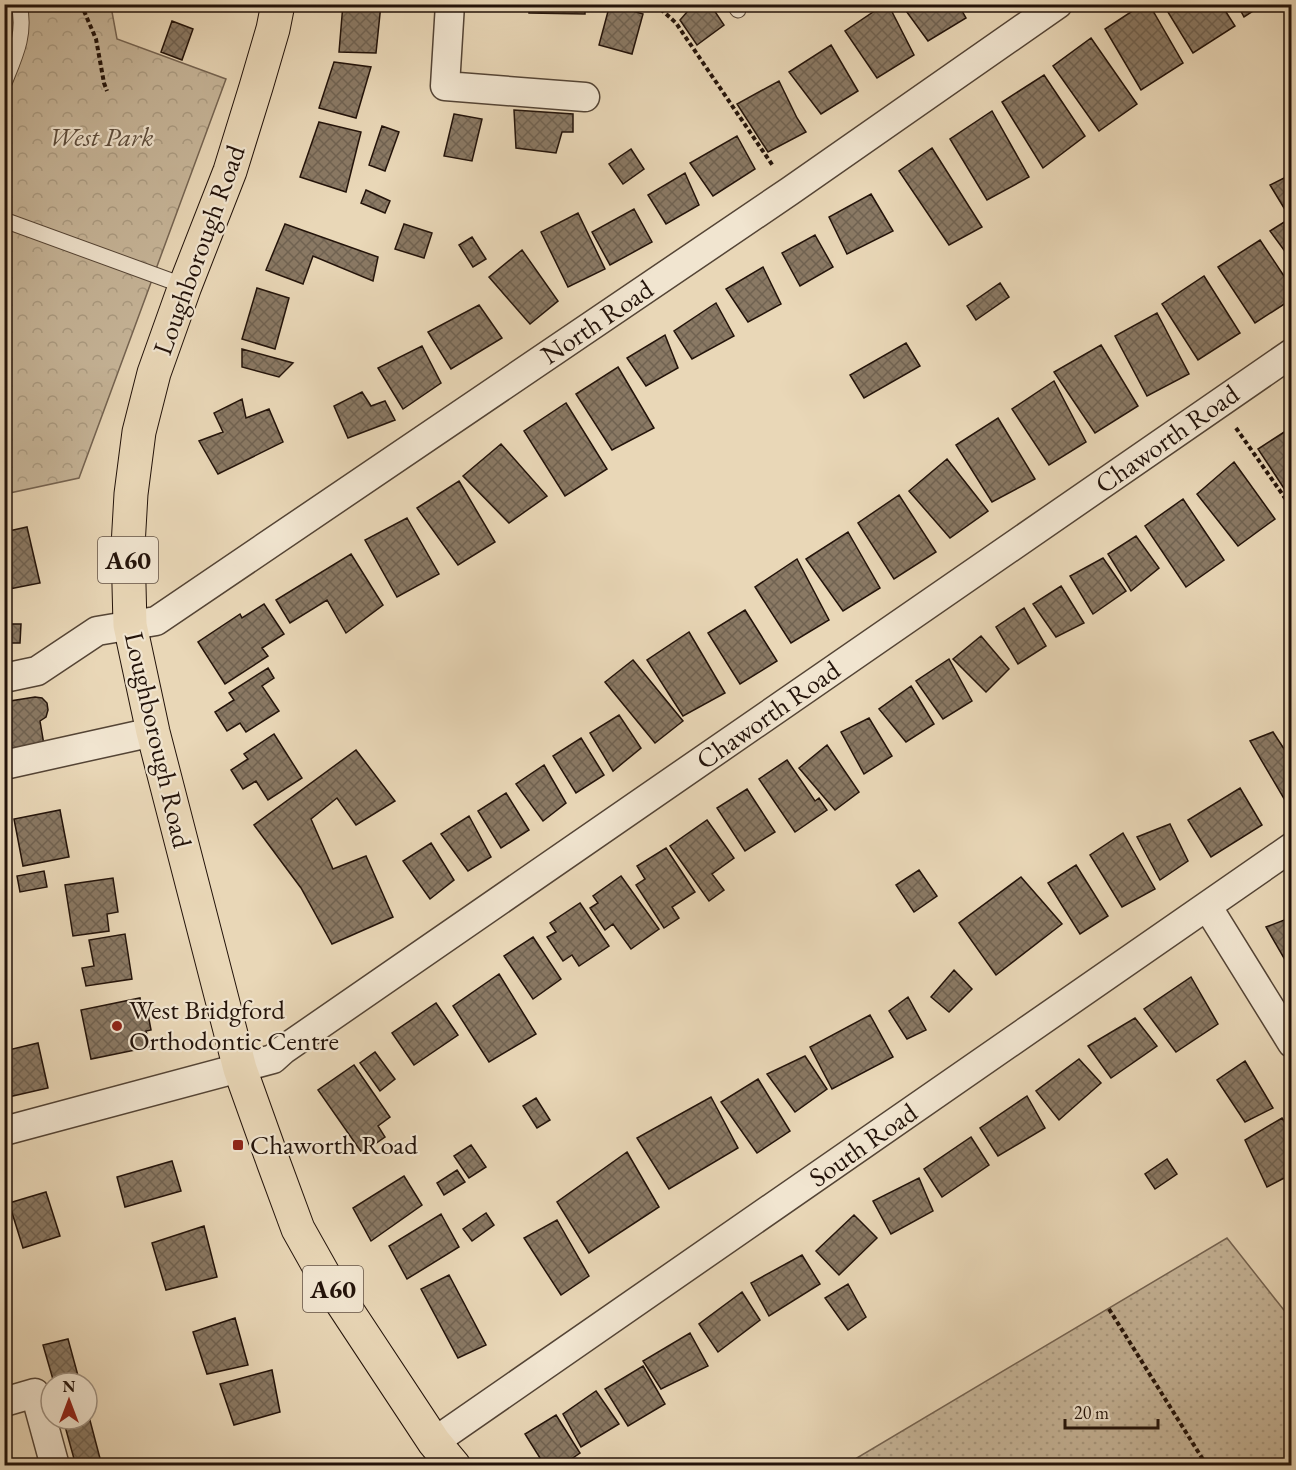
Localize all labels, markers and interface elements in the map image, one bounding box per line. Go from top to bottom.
park label: West Park [48,119,154,154]
street label: Loughborough Road [144,140,253,359]
street label: North Road [534,271,660,372]
street label: Chaworth Road [1088,376,1246,501]
road number: A60 [98,537,158,583]
street label: Loughborough Road [117,629,200,852]
street label: Chaworth Road [689,652,847,777]
place label: West Bridgford Orthodontic Centre [129,992,339,1058]
marker: West Bridgford Orthodontic Centre [110,1019,124,1033]
street label: South Road [802,1094,924,1195]
place label: Chaworth Road [250,1127,418,1162]
marker: Chaworth Road [231,1138,245,1152]
road number: A60 [303,1266,363,1312]
north arrow [39,1371,99,1431]
text: N [63,1376,76,1397]
scale bar [1065,1392,1158,1430]
text: 20 m [1074,1401,1109,1424]

